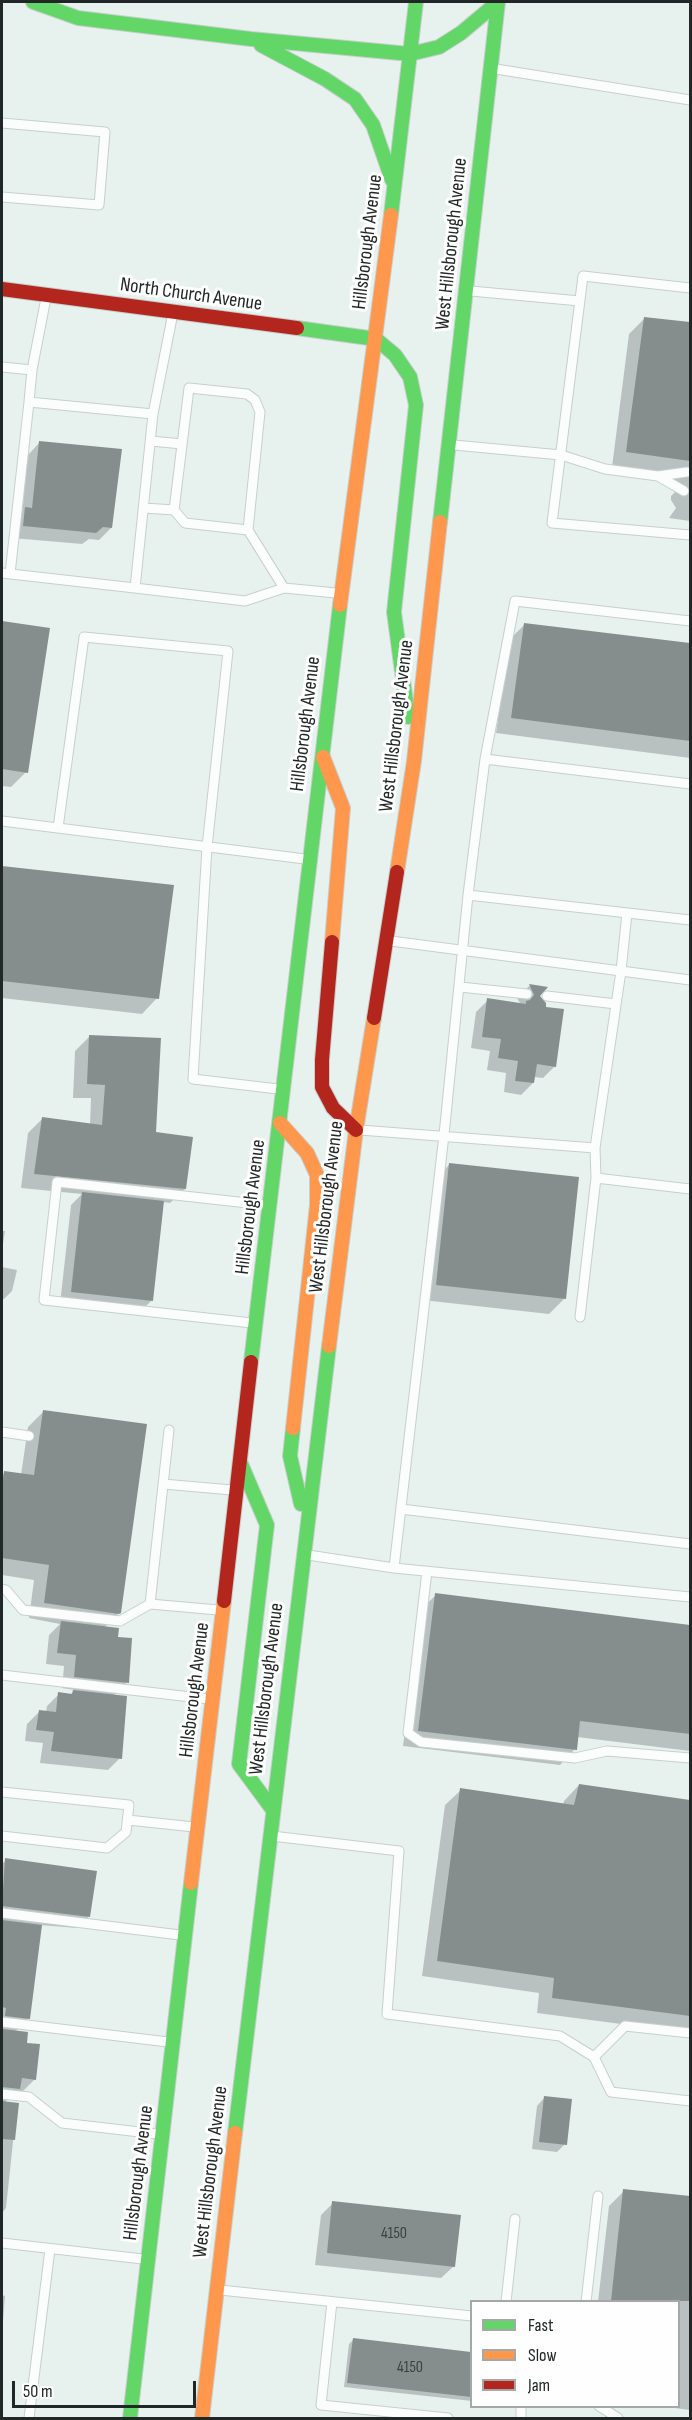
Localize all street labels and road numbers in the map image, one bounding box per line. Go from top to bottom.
street label: West Hillsborough Avenue [431,157,473,331]
street label: Hillsborough Avenue [348,173,388,311]
street label: North Church Avenue [119,273,263,317]
street label: West Hillsborough Avenue [375,639,419,813]
street label: Hillsborough Avenue [286,655,326,793]
street label: West Hillsborough Avenue [305,1120,349,1294]
street label: Hillsborough Avenue [231,1138,271,1276]
street label: West Hillsborough Avenue [245,1602,289,1776]
street label: Hillsborough Avenue [175,1621,215,1759]
street label: West Hillsborough Avenue [189,2085,233,2259]
street label: Hillsborough Avenue [119,2104,159,2242]

